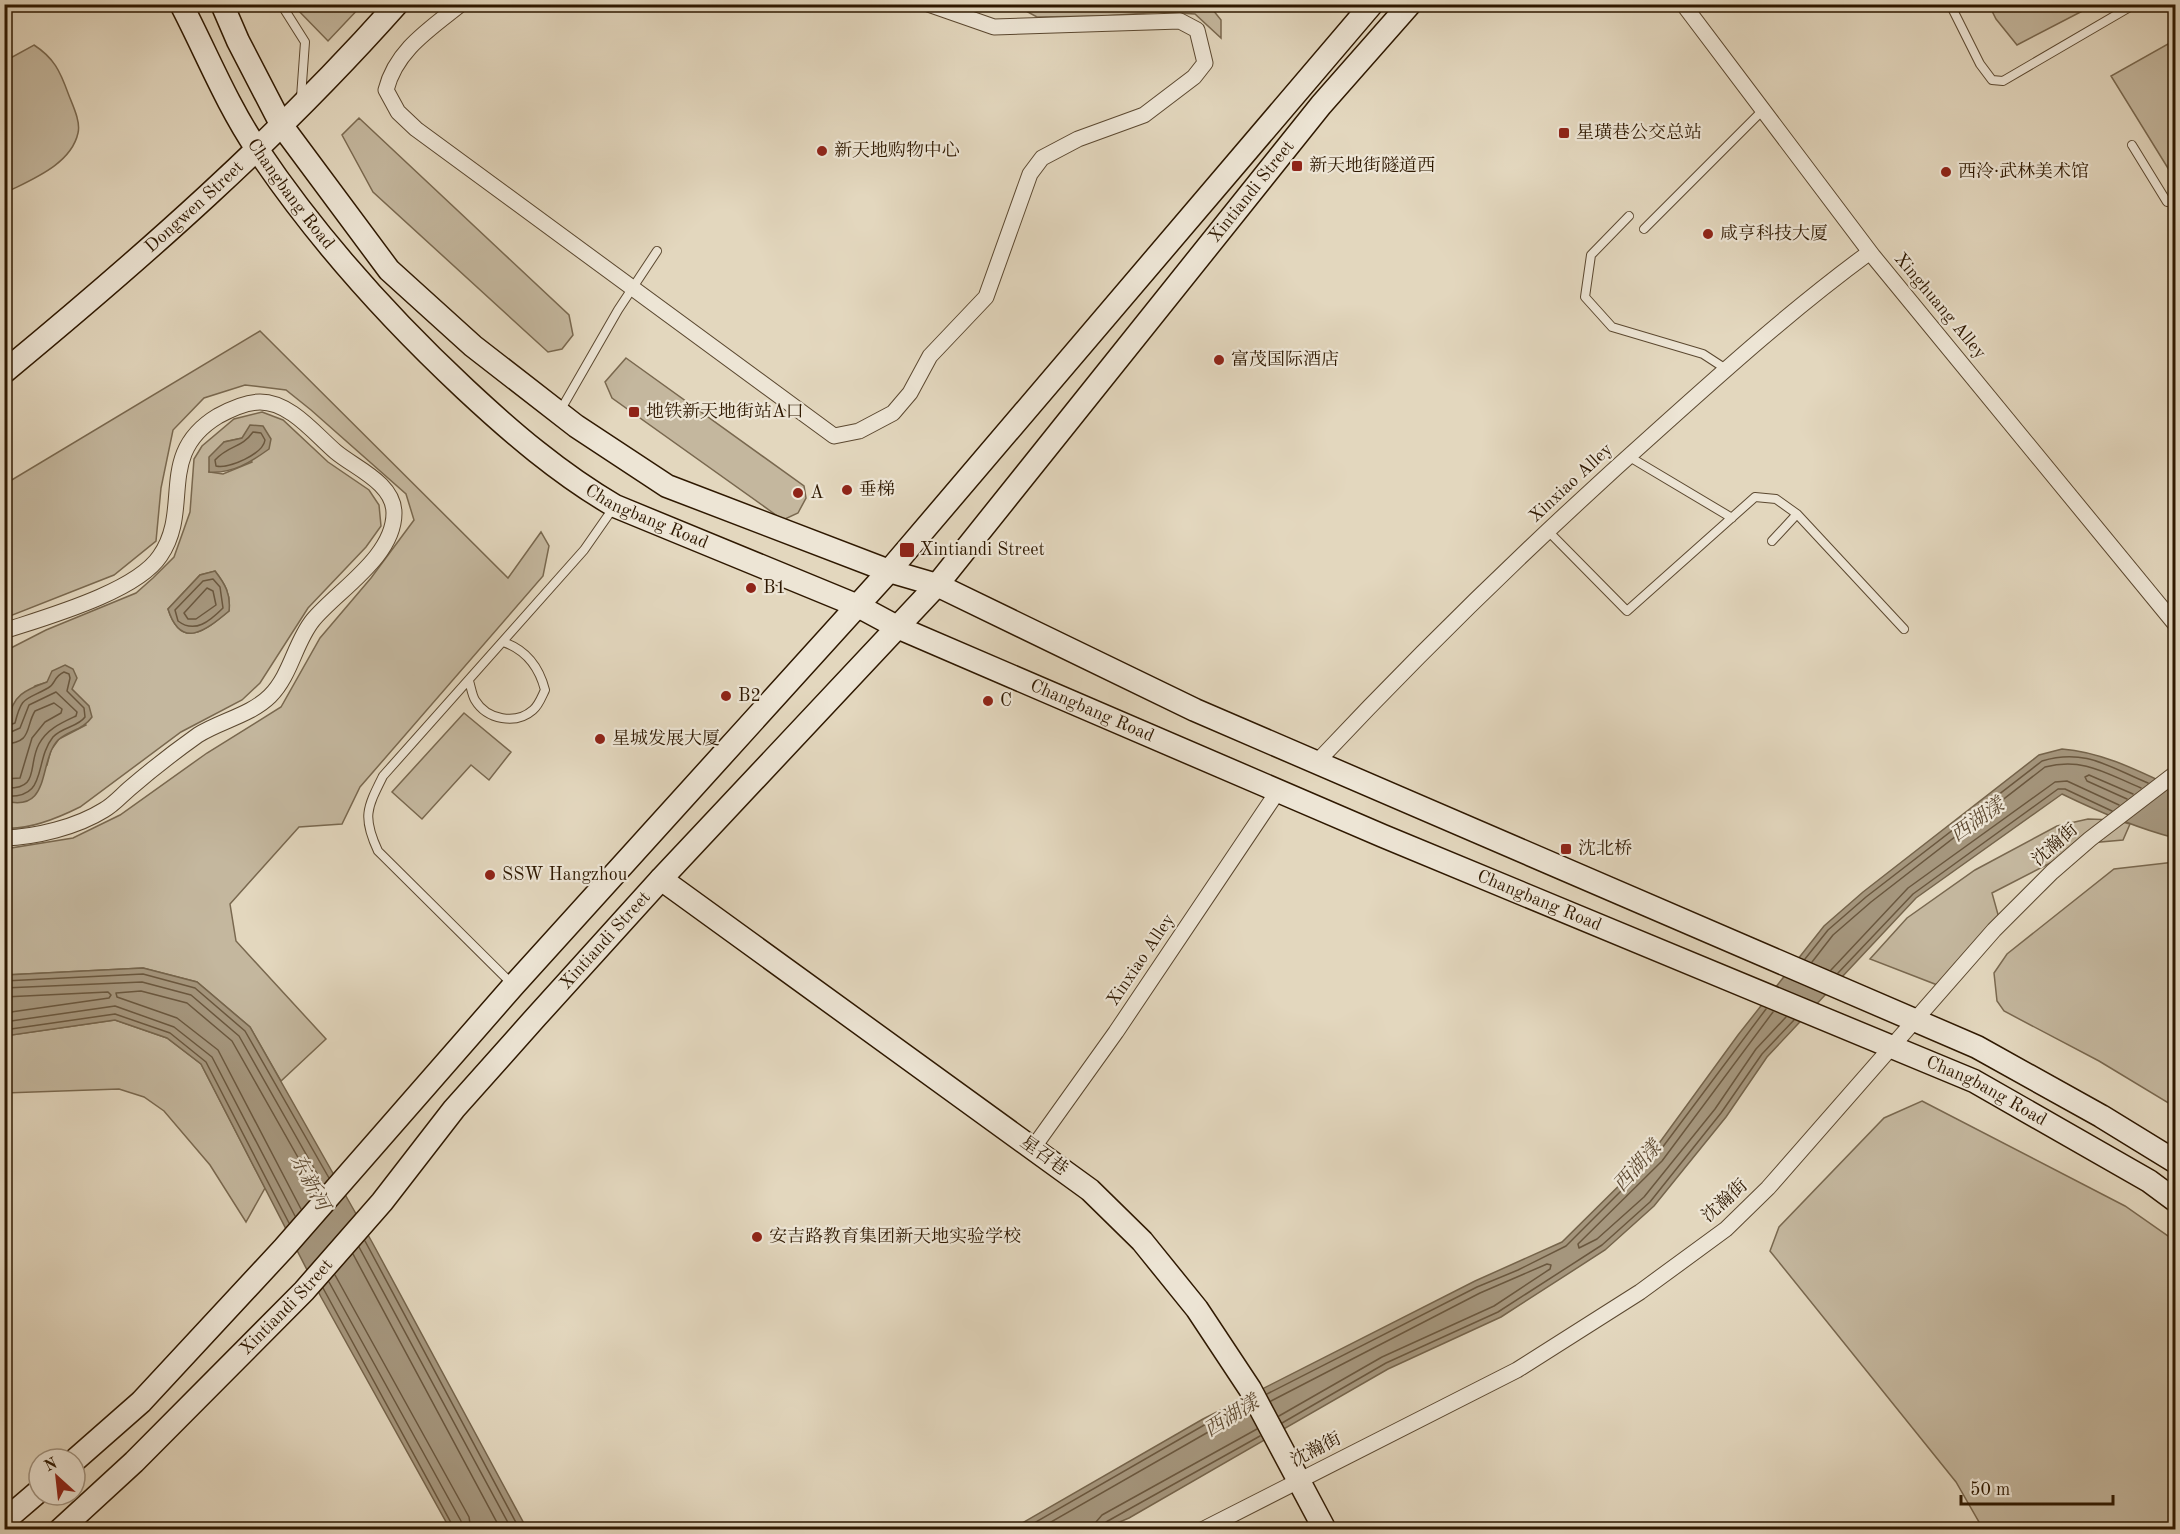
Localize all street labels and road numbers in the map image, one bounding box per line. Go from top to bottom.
street label: Changbang Road [244,135,337,253]
street label: Xintiandi Street [1206,137,1298,246]
street label: Dongwen Street [142,158,247,256]
street label: Xinghuang Alley [1891,250,1990,363]
street label: Xinxiao Alley [1526,440,1616,526]
street label: Changbang Road [582,481,711,552]
street label: Changbang Road [1027,676,1157,745]
street label: 沈瀚街 [2027,819,2081,870]
street label: Changbang Road [1474,867,1604,935]
street label: Xintiandi Street [557,888,654,993]
street label: Xinxiao Alley [1104,910,1178,1009]
street label: Changbang Road [1923,1053,2050,1129]
street label: 星召巷 [1017,1131,1072,1179]
street label: 沈瀚街 [1698,1175,1751,1226]
street label: Xintiandi Street [237,1256,336,1358]
street label: 沈瀚街 [1287,1428,1344,1470]

